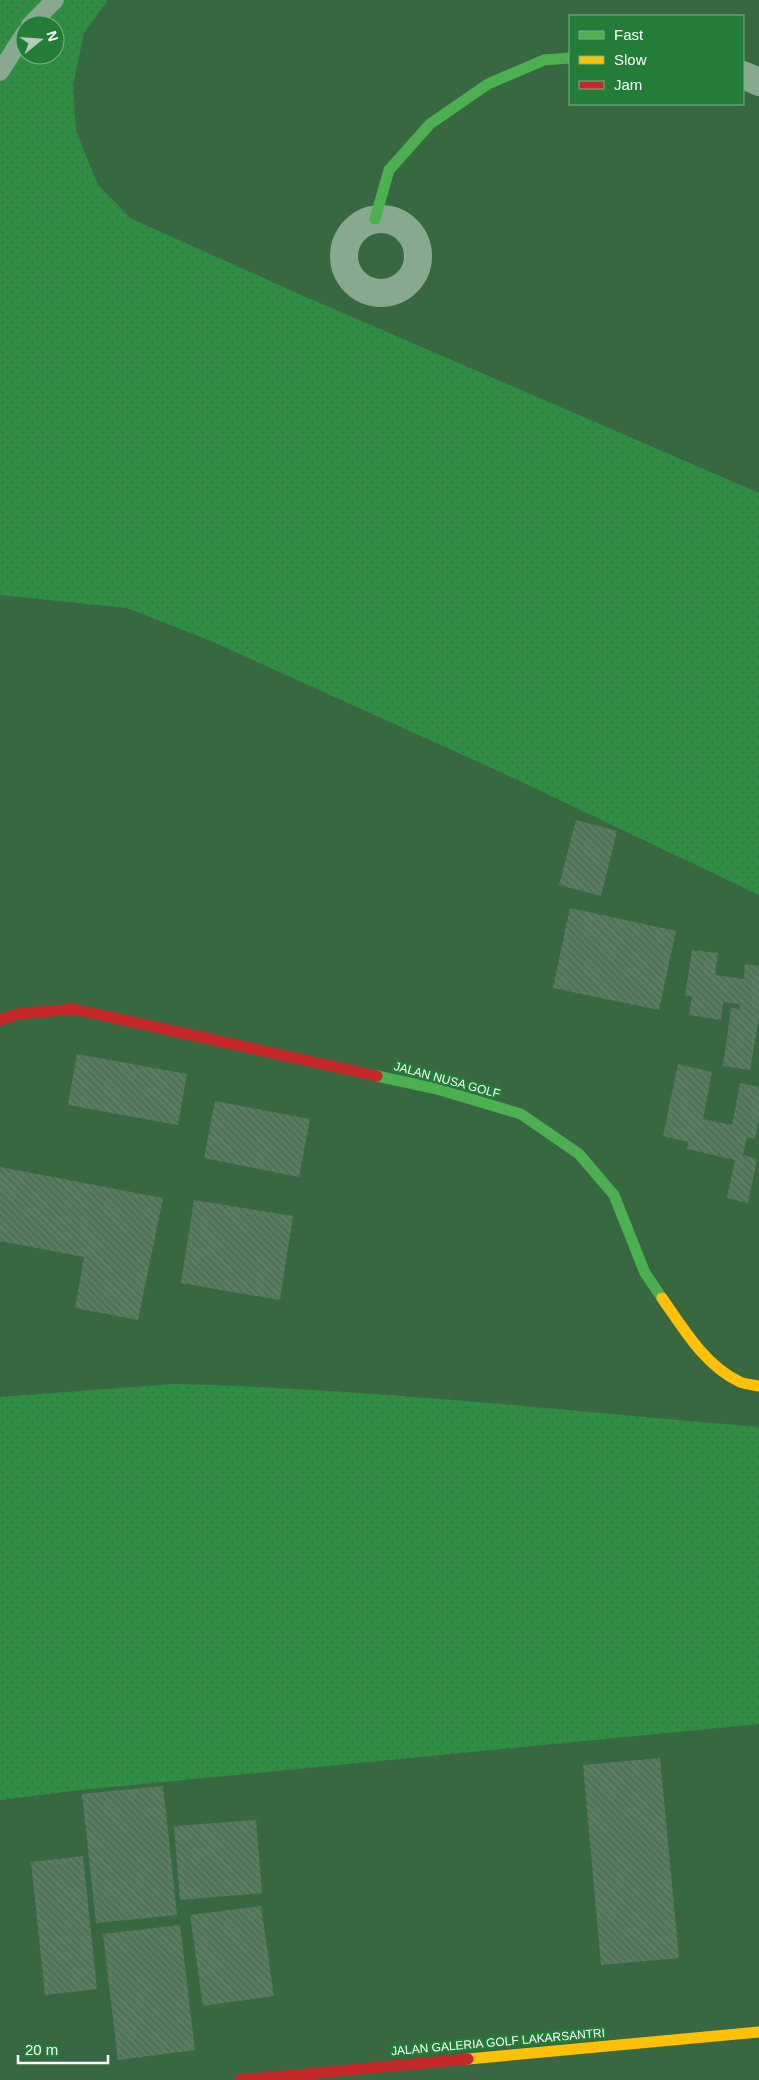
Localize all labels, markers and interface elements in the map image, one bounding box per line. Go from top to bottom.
north arrow [15,15,65,65]
legend [569,15,744,105]
text: Fast [614,26,644,43]
text: N [43,29,62,43]
text: Slow [614,51,647,68]
text: Jam [614,76,642,93]
street label: JALAN NUSA GOLF [392,1059,502,1101]
street label: JALAN GALERIA GOLF LAKARSANTRI [390,2026,606,2058]
scale bar [18,2032,108,2064]
text: 20 m [25,2041,58,2058]

